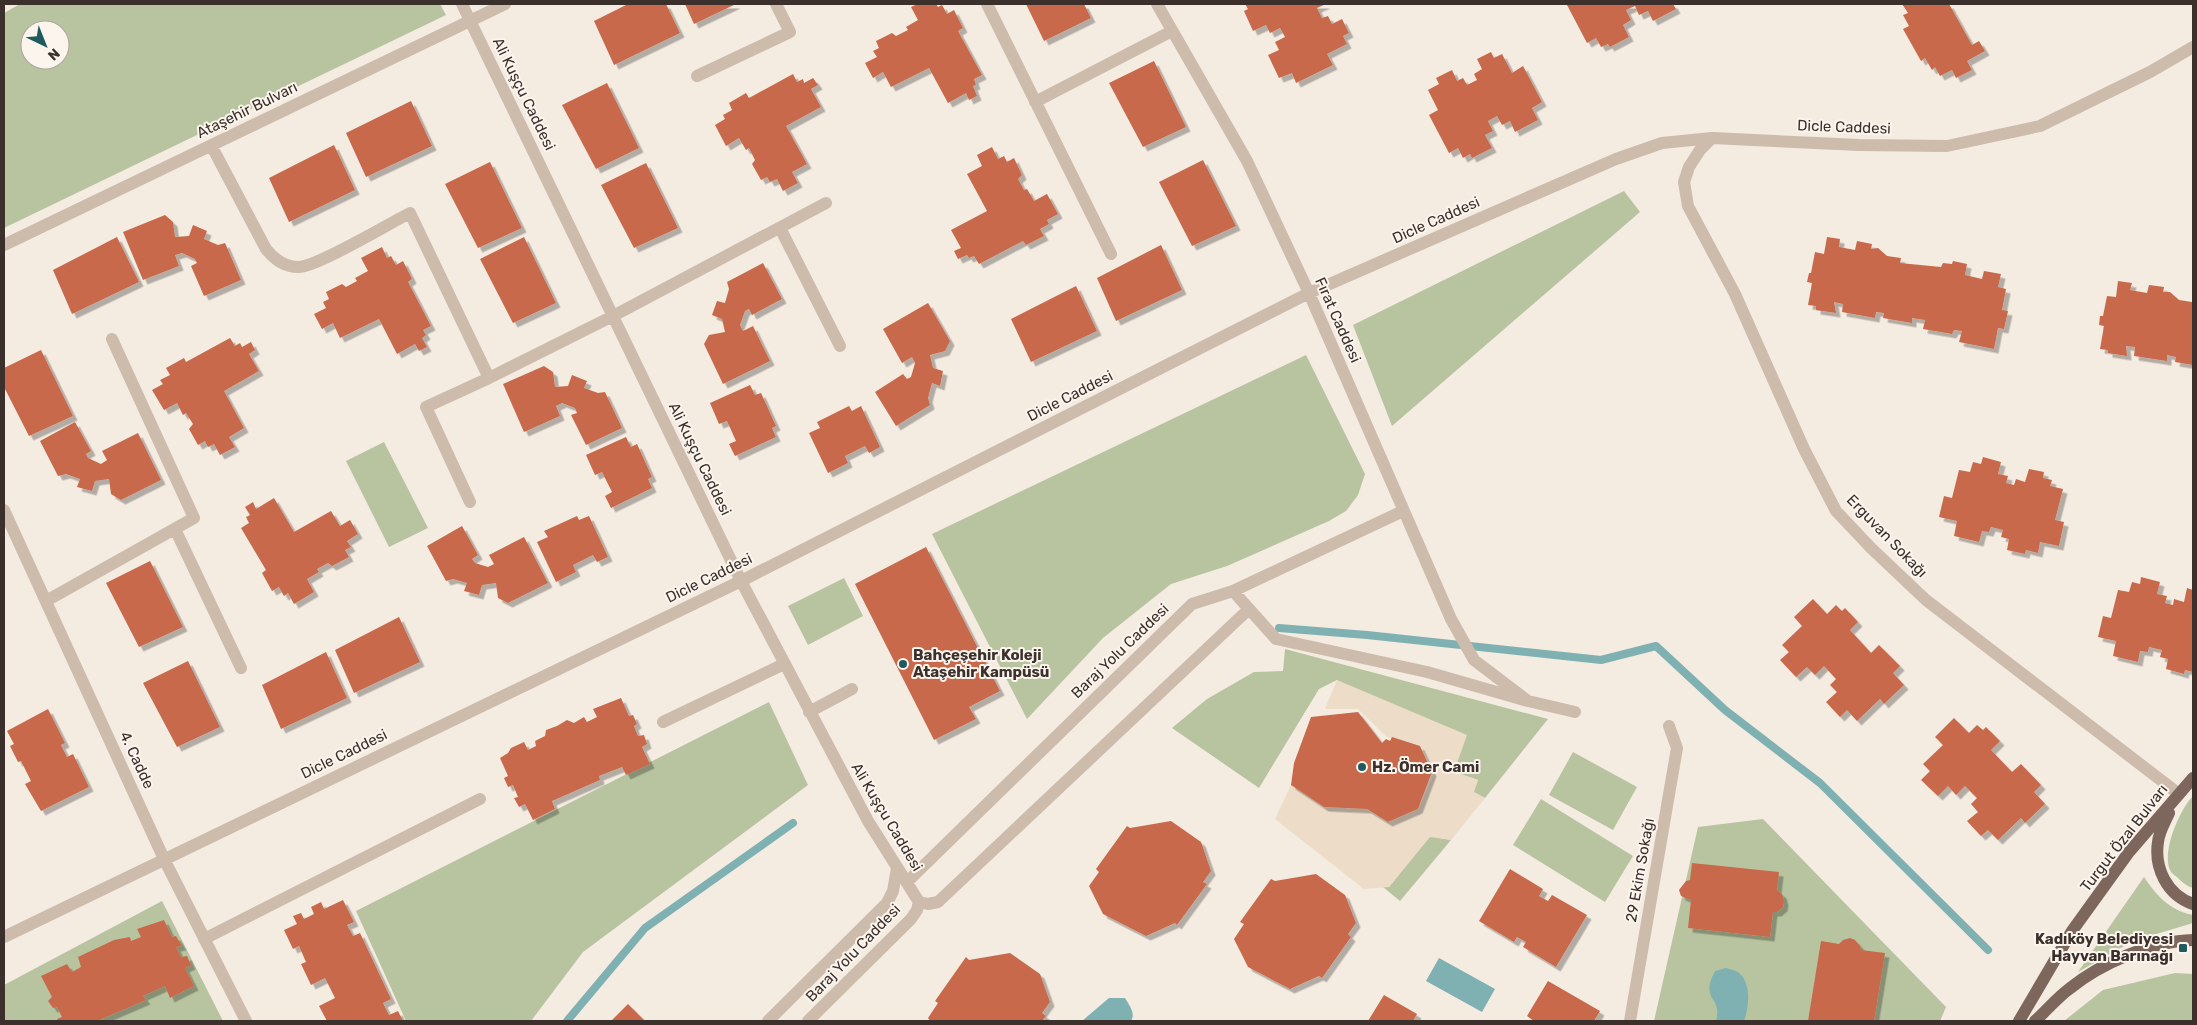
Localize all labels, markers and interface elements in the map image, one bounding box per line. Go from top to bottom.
north arrow [20,20,70,70]
street label: Ali Kuşçu Caddesi [489,35,559,153]
text: N [44,44,63,64]
street label: Ataşehir Bulvarı [194,78,300,142]
street label: Dicle Caddesi [1797,116,1891,138]
street label: Dicle Caddesi [1390,193,1482,247]
street label: Fırat Caddesi [1311,274,1365,366]
street label: Dicle Caddesi [1024,367,1116,425]
street label: Ali Kuşçu Caddesi [665,400,735,518]
street label: Erguvan Sokağı [1843,491,1931,581]
street label: Dicle Caddesi [663,549,755,607]
street label: Baraj Yolu Caddesi [1068,600,1172,702]
place label: Bahçeşehir Koleji Ataşehir Kampüsü [913,646,1049,681]
marker: Bahçeşehir Koleji Ataşehir Kampüsü [897,658,909,670]
street label: Dicle Caddesi [298,725,390,783]
street label: 4. Cadde [116,729,158,791]
place label: Hz. Ömer Cami [1372,758,1479,776]
street label: Ali Kuşçu Caddesi [848,760,926,874]
marker: Hz. Ömer Cami [1356,761,1368,773]
street label: Turgut Özal Bulvarı [2076,781,2172,895]
street label: 29 Ekim Sokağı [1622,817,1658,923]
street label: Baraj Yolu Caddesi [802,901,904,1005]
place label: Kadıköy Belediyesi Hayvan Barınağı [2035,930,2173,965]
marker: Kadıköy Belediyesi Hayvan Barınağı [2177,942,2189,954]

